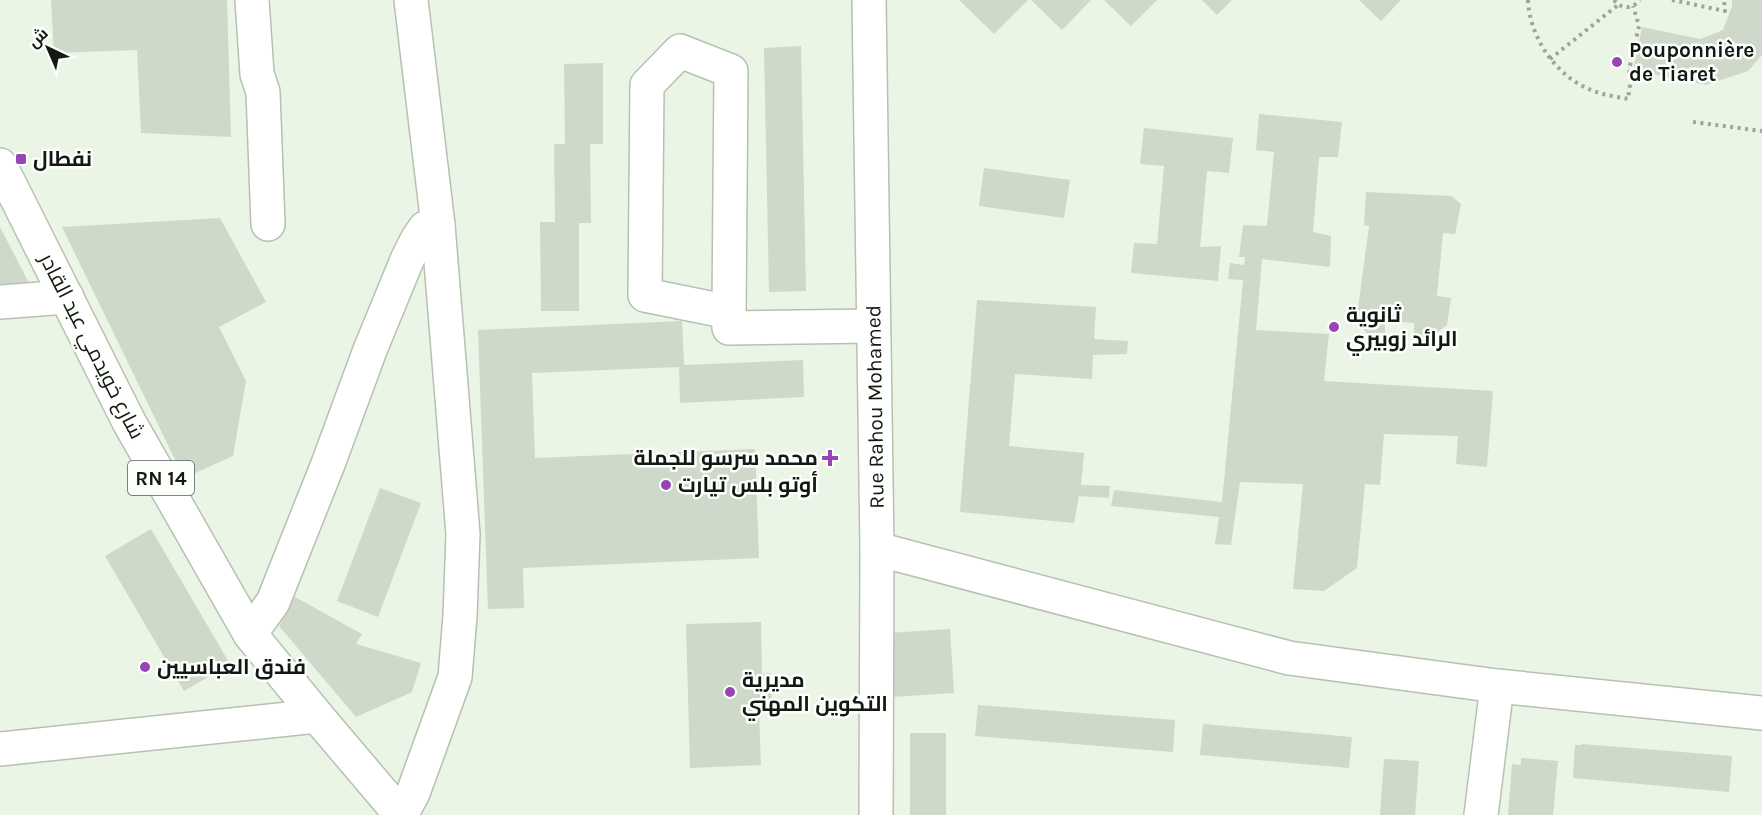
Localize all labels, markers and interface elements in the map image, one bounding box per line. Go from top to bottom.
north arrow [18,18,78,78]
text: ش [24,24,52,52]
place label: Pouponnière de Tiaret [1629,38,1755,86]
marker: Pouponnière de Tiaret [1610,55,1624,69]
place label: نفطال [33,147,92,171]
marker: نفطال [14,152,28,166]
street label: شارع خويدمي عبد القادر [31,248,149,445]
place label: ثانوية الرائد زوبيري [1346,303,1458,356]
street label: Rue Rahou Mohamed [861,305,889,509]
marker: ثانوية الرائد زوبيري [1327,320,1341,334]
place label: محمد سرسو للجملة [633,446,818,471]
marker: محمد سرسو للجملة [823,451,837,465]
road number: RN 14 [128,461,194,495]
place label: أوتو بلس تيارت [678,471,818,498]
marker: أوتو بلس تيارت [659,478,673,492]
place label: فندق العباسيين [157,655,306,680]
marker: فندق العباسيين [138,660,152,674]
place label: مديرية التكوين المهني [742,668,888,721]
marker: مديرية التكوين المهني [723,685,737,699]

